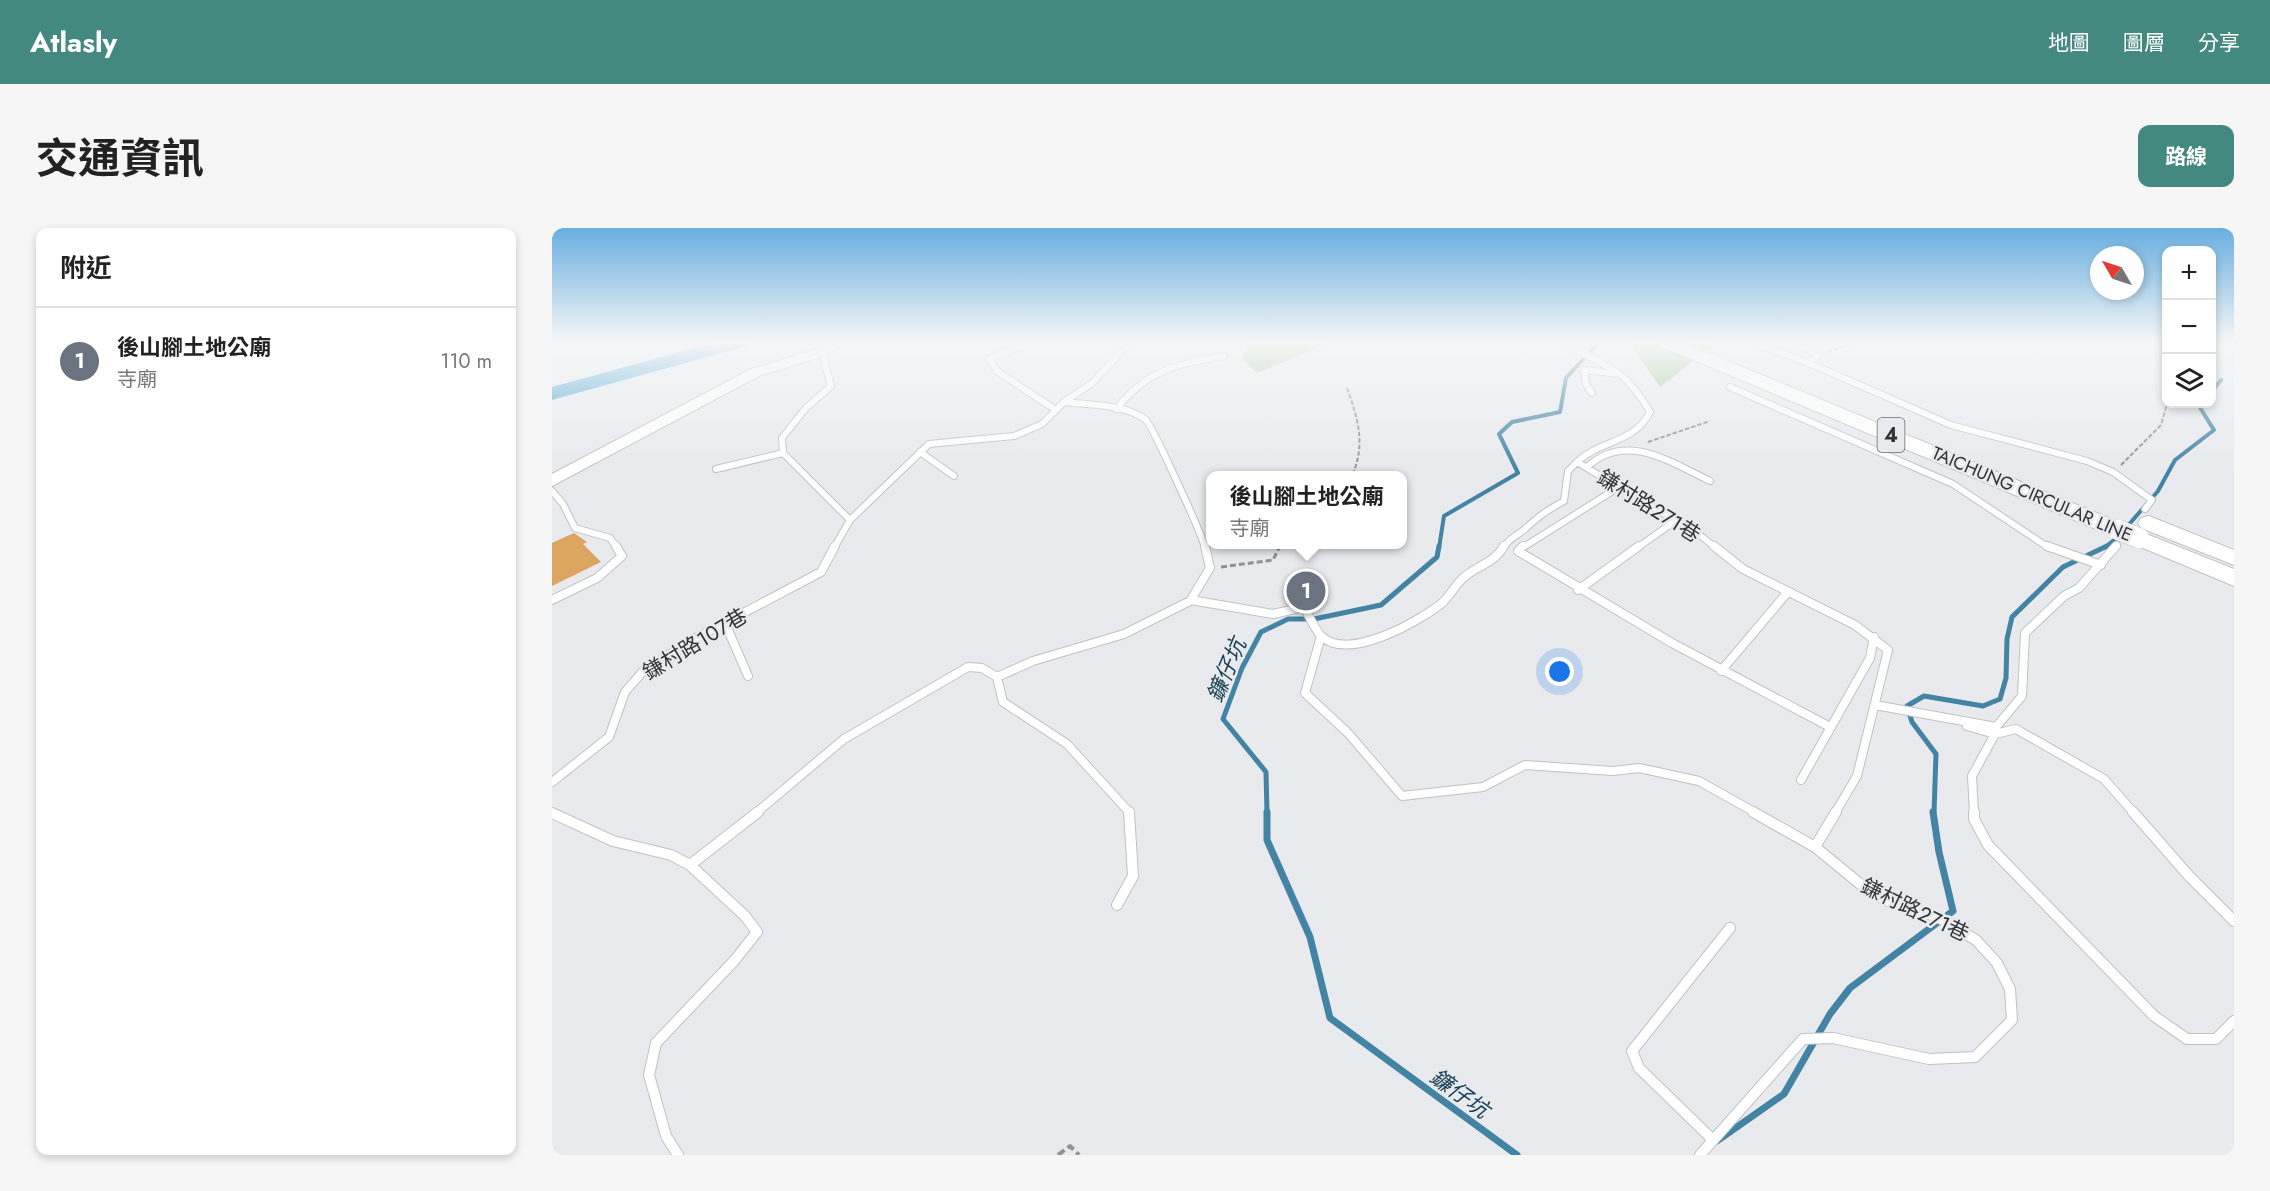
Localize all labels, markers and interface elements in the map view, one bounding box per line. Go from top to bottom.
text: Atlasly [30,22,117,63]
text: 地圖 [2048,28,2090,58]
text: 圖層 [2123,28,2165,58]
text: 分享 [2198,28,2240,58]
button: 路線 [2138,125,2234,187]
text: 交通資訊 [36,128,204,189]
north arrow [2090,246,2144,300]
map controls [2162,246,2216,408]
button: + [2162,246,2216,300]
text: 附近 [60,249,112,287]
button: − [2162,300,2216,354]
text: 後山腳土地公廟 [117,331,271,363]
text: 1 [74,347,85,376]
text: 110 m [440,347,492,376]
button: layers [2162,354,2216,408]
text: 寺廟 [117,365,157,394]
road number: 4 [1878,418,1904,452]
street label: TAICHUNG CIRCULAR LINE [1928,440,2136,548]
street label: 鎌村路271巷 [1592,462,1706,550]
popup [1206,471,1407,549]
text: 後山腳土地公廟 [1229,480,1384,512]
text: 寺廟 [1229,514,1269,543]
pin: 1 [1286,568,1326,614]
street label: 鎌村路107巷 [637,601,753,687]
water label: 鐮仔坑 [1198,631,1255,707]
your location [1545,657,1574,686]
street label: 鎌村路271巷 [1856,871,1974,949]
water label: 鐮仔坑 [1424,1061,1499,1127]

